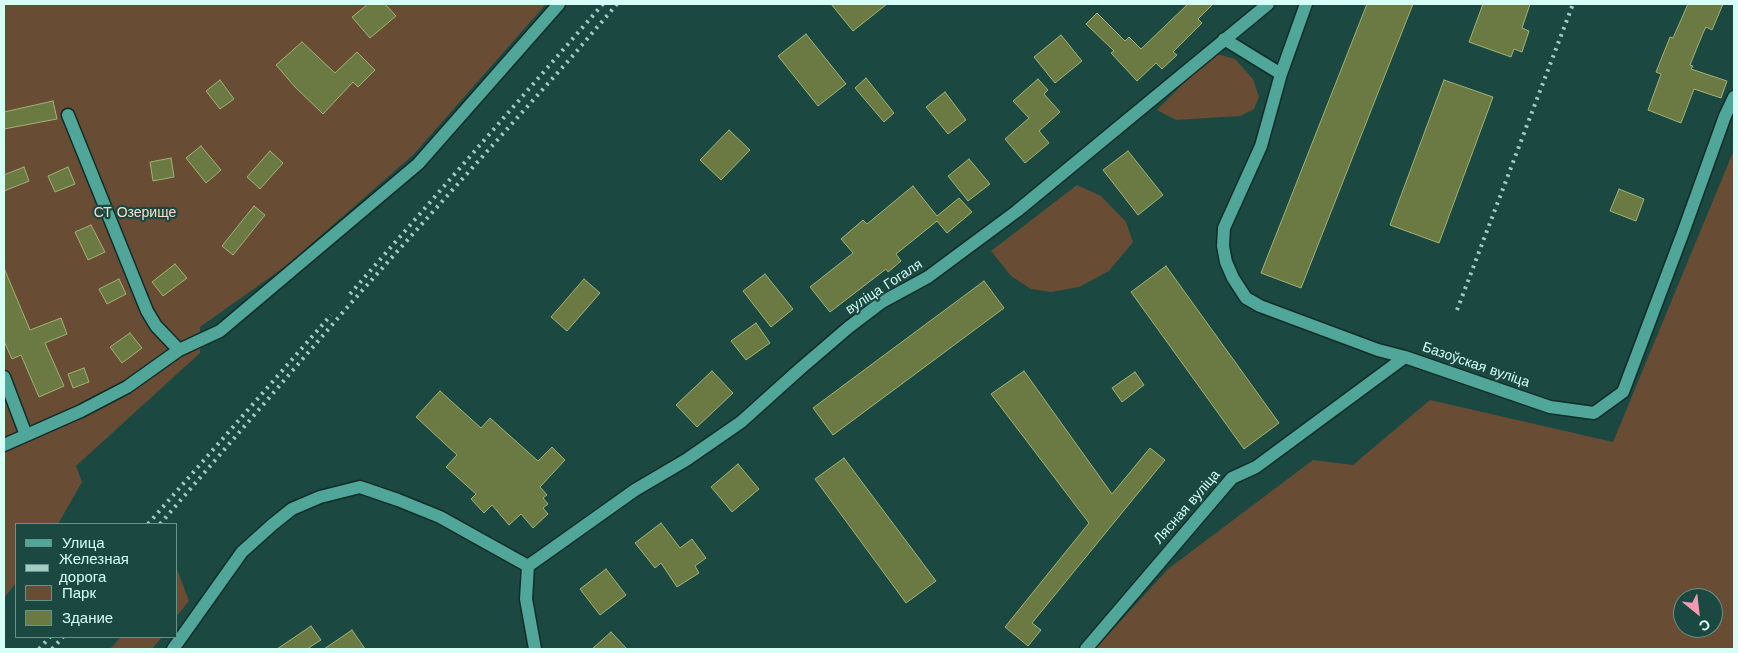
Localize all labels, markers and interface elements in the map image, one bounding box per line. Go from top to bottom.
park label: СТ Озерище [94,205,176,221]
street label: вуліца Гогаля [842,256,926,318]
street label: Базоўская вуліца [1420,339,1532,391]
street label: Лясная вуліца [1150,467,1224,547]
legend [15,523,178,638]
text: Улица [62,534,105,552]
text: Железная дорога [59,550,129,586]
text: Парк [62,584,96,602]
north arrow [1673,588,1723,638]
text: Здание [62,609,113,627]
text: С [1696,616,1713,635]

